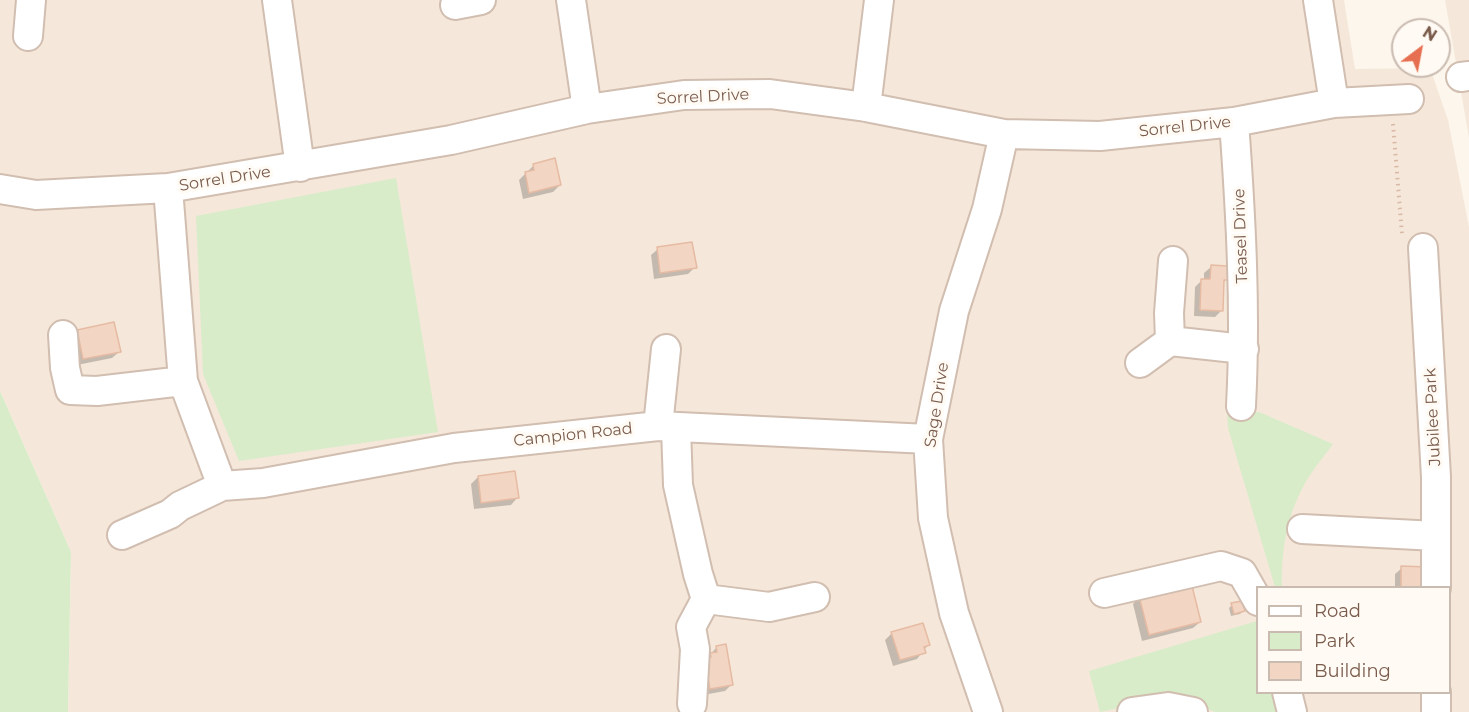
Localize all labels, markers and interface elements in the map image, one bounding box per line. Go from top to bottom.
north arrow [1391,18,1451,78]
text: N [1419,23,1440,45]
street label: Sorrel Drive [656,85,750,109]
street label: Sorrel Drive [1138,113,1232,141]
street label: Sorrel Drive [178,162,272,196]
street label: Teasel Drive [1230,188,1252,284]
street label: Sage Drive [921,361,953,449]
street label: Jubilee Park [1421,367,1445,467]
street label: Campion Road [512,419,634,451]
legend [1256,586,1451,694]
text: Road [1314,600,1361,622]
text: Park [1314,630,1355,652]
text: Building [1314,660,1391,682]

